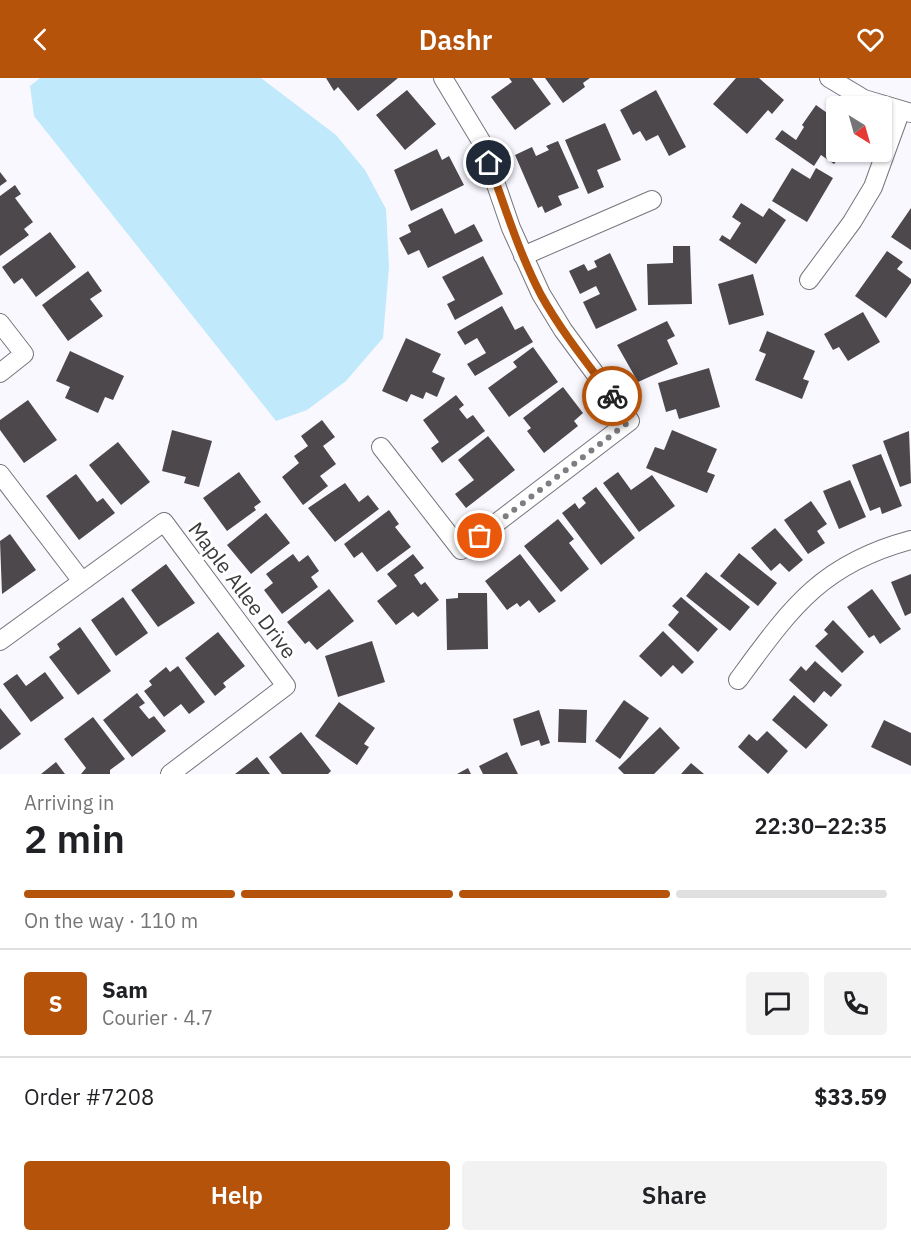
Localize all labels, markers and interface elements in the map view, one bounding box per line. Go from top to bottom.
text: Dashr [419,22,492,57]
icon: back [24,23,57,56]
icon: heart [854,23,887,56]
north arrow [826,96,892,162]
map controls [826,96,892,162]
pin [463,137,514,188]
icon: home [472,146,505,179]
courier [582,366,642,426]
icon: bike [596,380,629,413]
pin [454,510,505,561]
street label: Maple Allee Drive [182,516,304,664]
icon: bag [463,519,496,552]
text: Arriving in [24,789,114,816]
text: 22:30–22:35 [754,811,887,840]
text: 2 min [24,813,125,864]
text: On the way · 110 m [24,907,198,934]
button: chat [746,972,809,1035]
button: phone [824,972,887,1035]
text: Sam [102,975,148,1004]
text: S [49,989,62,1018]
text: Courier · 4.7 [102,1004,213,1031]
text: Order #7208 [24,1082,154,1111]
text: $33.59 [814,1082,887,1111]
button: Help [24,1161,450,1230]
button: Share [462,1161,887,1230]

